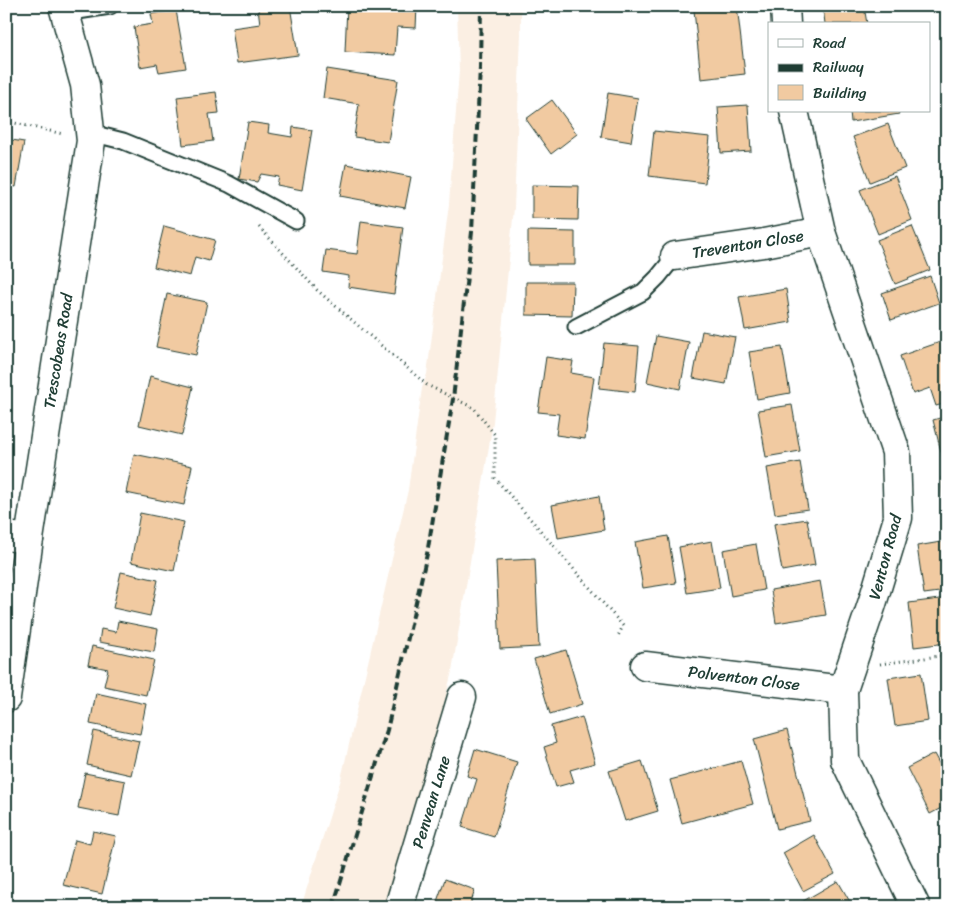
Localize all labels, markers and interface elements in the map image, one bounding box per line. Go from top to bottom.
legend [768,22,930,112]
text: Road [813,30,846,56]
text: Railway [813,54,864,80]
text: Building [813,80,867,106]
street label: Treventon Close [690,221,806,267]
street label: Trescobeas Road [35,290,82,411]
street label: Venton Road [860,510,911,603]
street label: Polventon Close [686,657,802,699]
street label: Penvean Lane [403,752,459,852]

